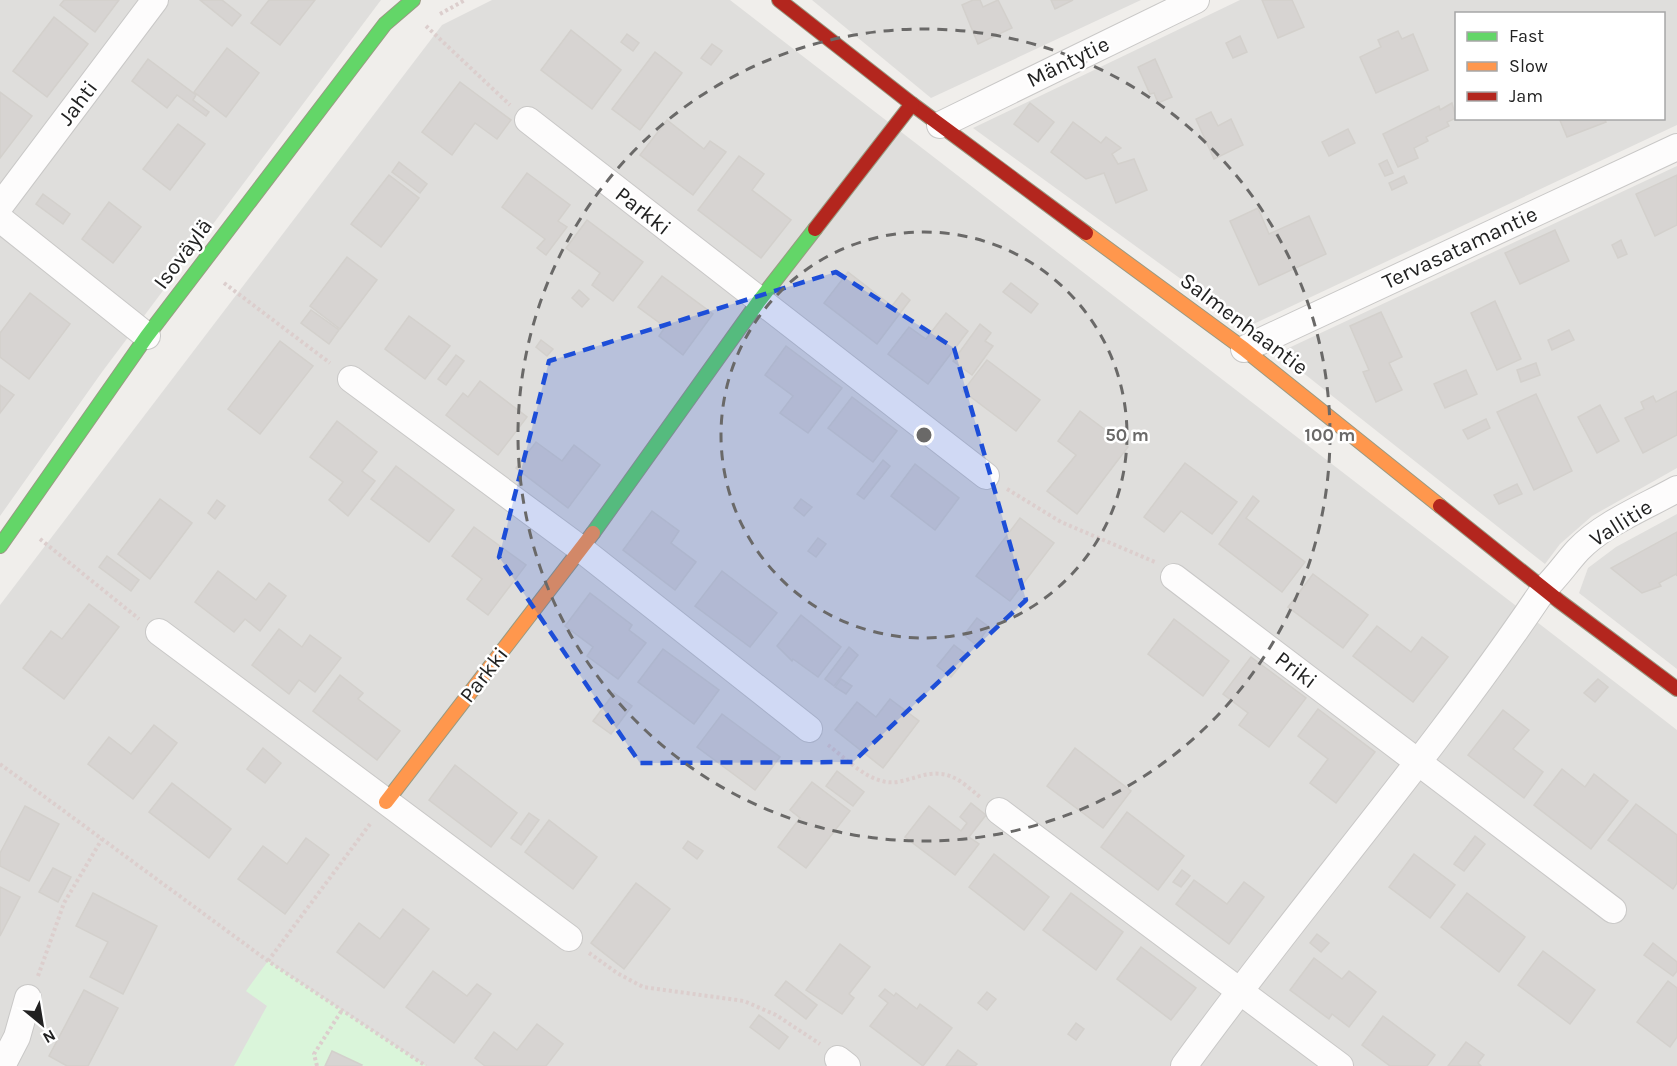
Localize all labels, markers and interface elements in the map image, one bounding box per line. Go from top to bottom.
legend [1455,12,1665,120]
text: Fast [1509,25,1544,47]
street label: Mäntytie [1022,31,1114,93]
text: Slow [1509,55,1548,77]
street label: Jahti [53,76,103,130]
text: Jam [1509,85,1543,107]
street label: Parkki [610,181,676,241]
street label: Tervasatamantie [1378,201,1542,295]
street label: Isoväylä [148,214,218,294]
street label: Salmenhaantie [1175,267,1313,381]
text: 50 m [1105,424,1149,446]
text: 100 m [1305,424,1355,446]
centre of rings [914,425,934,445]
street label: Vallitie [1585,494,1657,552]
street label: Parkki [454,642,514,708]
street label: Priki [1270,646,1322,694]
north arrow [12,994,72,1054]
text: N [40,1025,59,1048]

